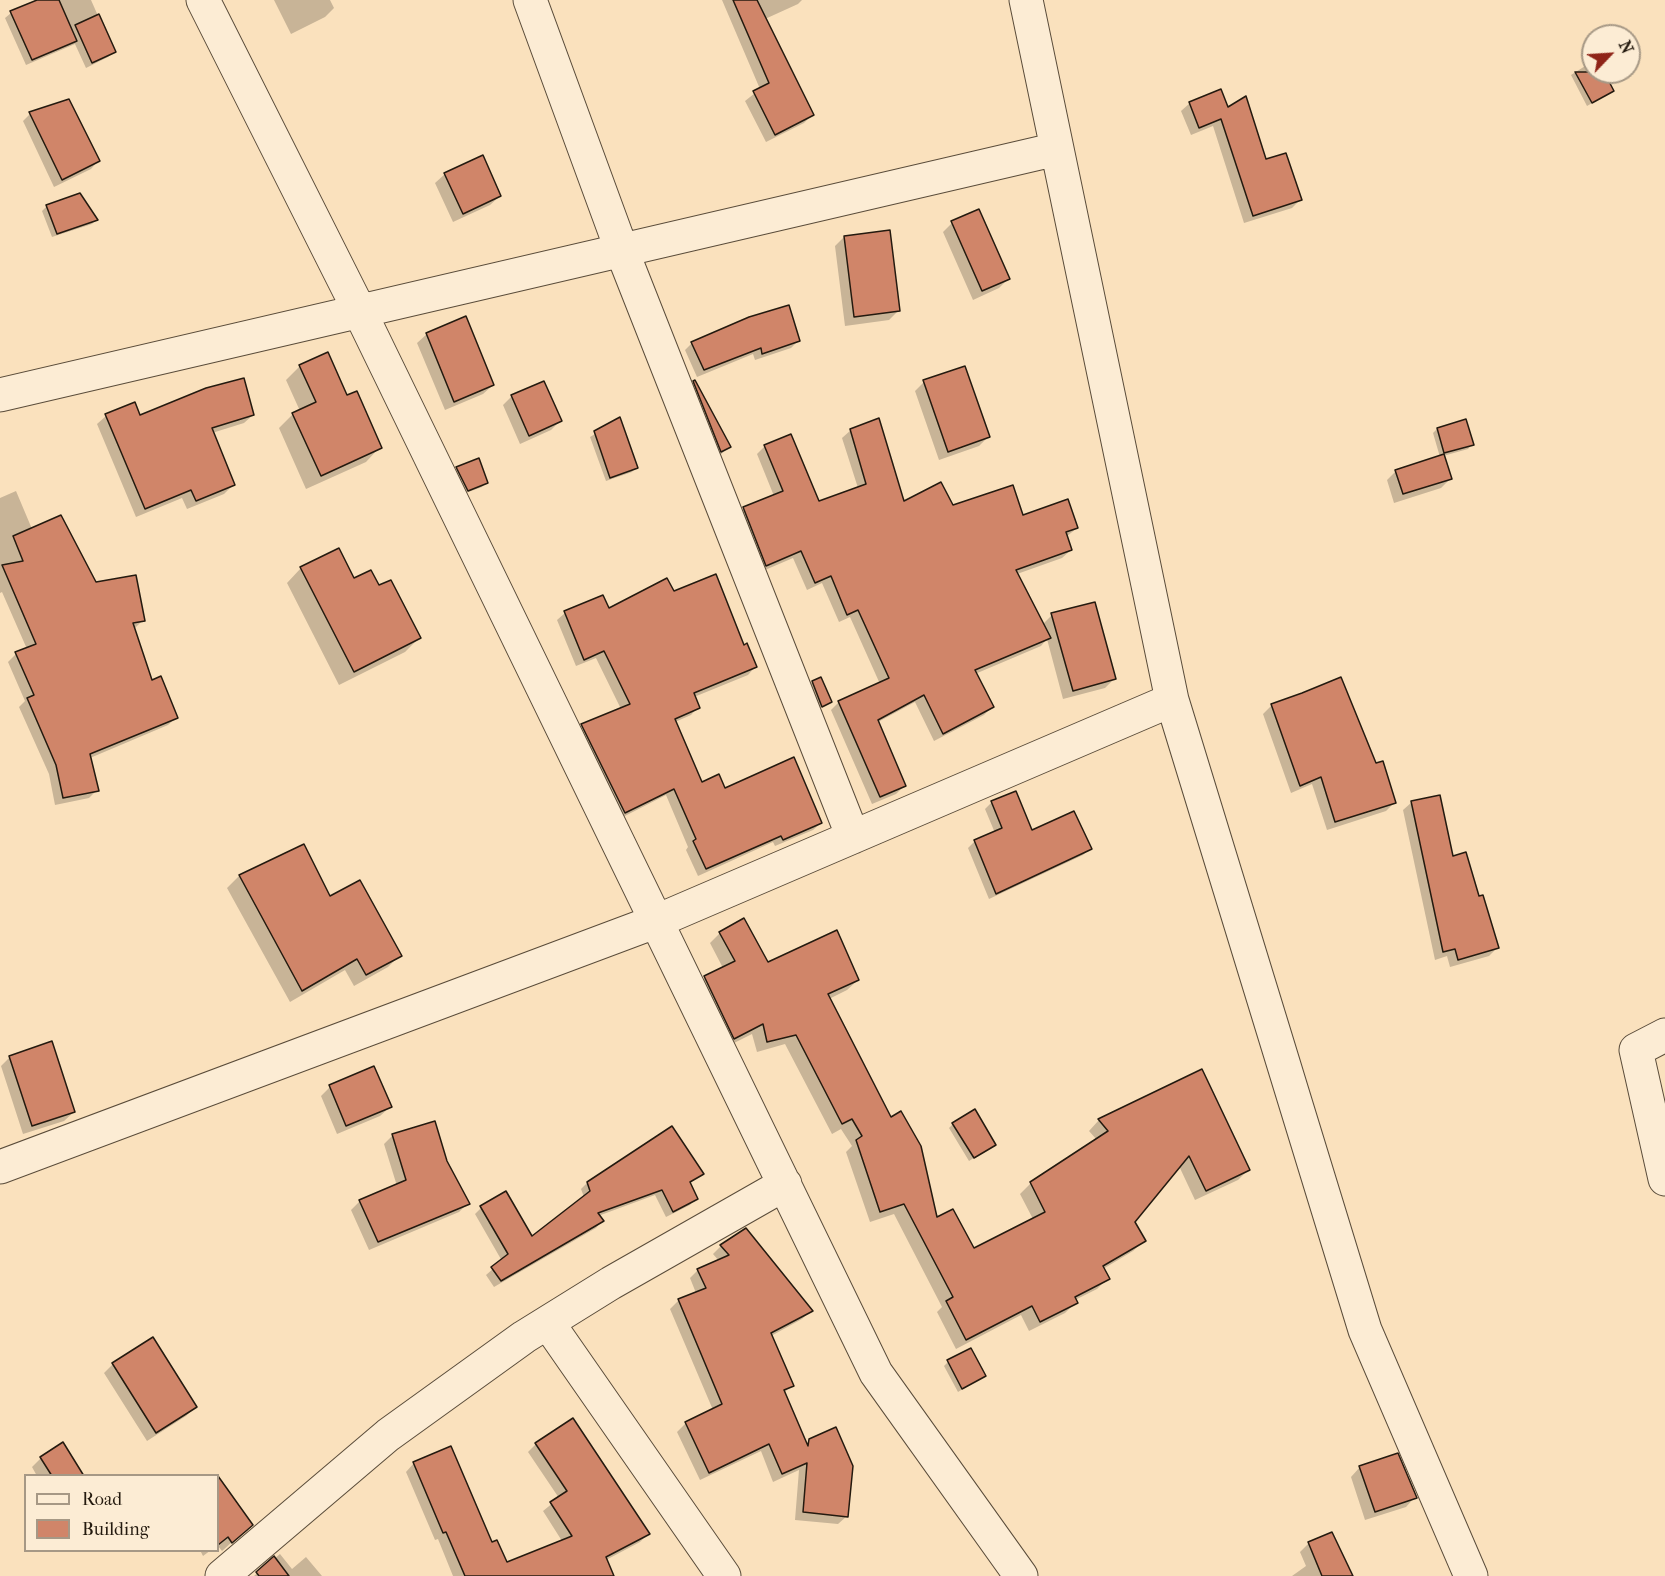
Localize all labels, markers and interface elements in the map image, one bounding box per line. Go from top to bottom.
north arrow [1581,24,1641,84]
text: N [1615,38,1637,57]
legend [24,1474,219,1552]
text: Road [82,1489,122,1510]
text: Building [82,1519,149,1540]

